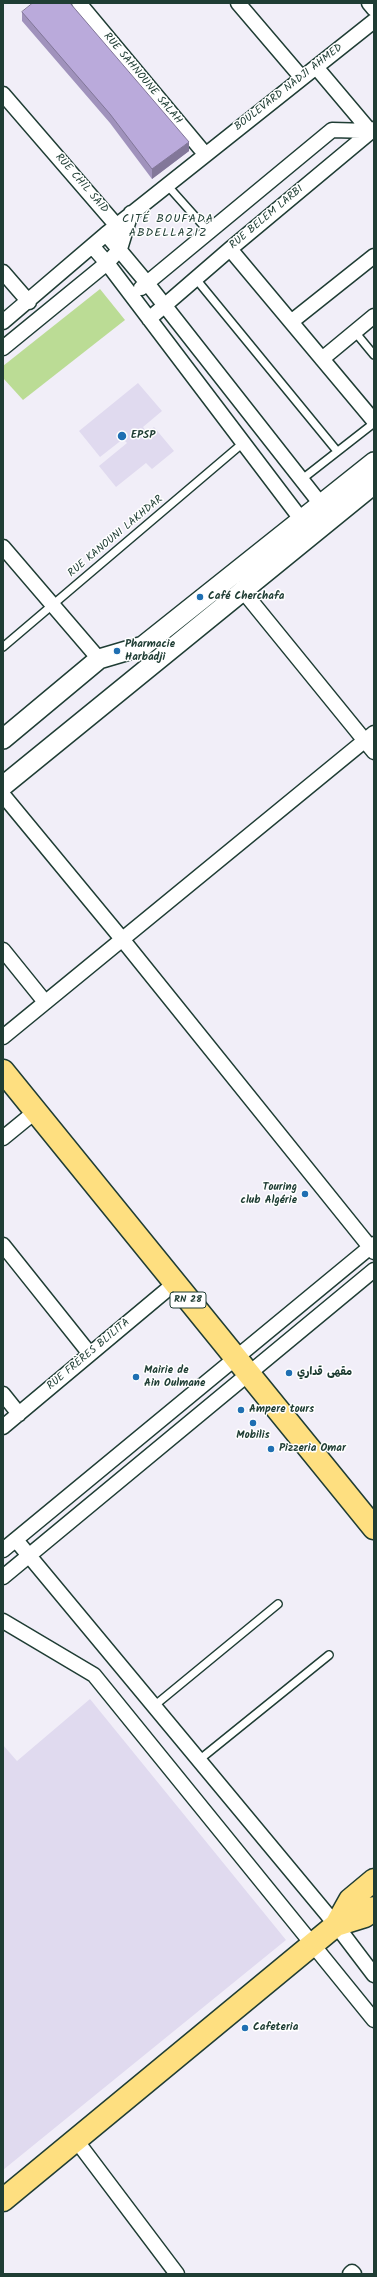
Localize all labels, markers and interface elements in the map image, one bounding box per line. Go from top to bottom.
street label: RUE SAHNOUNE SALAH [100,31,184,127]
street label: BOULEVARD NADJI AHMED [232,42,346,134]
street label: RUE CHIL SAID [52,151,110,217]
street label: RUE BELEM LARBI [227,183,307,253]
district label: CITÉ BOUFADA ABDELLAZIZ [122,213,214,241]
place label: EPSP [131,429,155,443]
marker: EPSP [116,430,128,442]
street label: RUE KANOUNI LAKHDAR [66,493,166,581]
place label: Café Cherchafa [208,590,284,604]
marker: Café Cherchafa [195,592,205,602]
place label: Pharmacie Harbadji [125,638,175,664]
marker: Pharmacie Harbadji [112,646,122,656]
place label: Touring club Algérie [241,1181,297,1207]
marker: Touring club Algérie [300,1189,310,1199]
road number: RN 28 [170,1292,206,1308]
street label: RUE FRÈRES BLILITA [45,1317,133,1393]
place label: Mairie de Ain Oulmane [144,1364,205,1390]
place label: مقهى قداري [297,1366,352,1380]
marker: مقهى قداري [284,1368,294,1378]
marker: Mairie de Ain Oulmane [131,1372,141,1382]
place label: Ampere tours [249,1403,314,1417]
marker: Ampere tours [236,1405,246,1415]
marker: Mobilis [248,1418,258,1428]
place label: Mobilis [236,1429,270,1443]
place label: Pizzeria Omar [279,1442,346,1456]
marker: Pizzeria Omar [266,1444,276,1454]
place label: Cafeteria [253,2021,298,2035]
marker: Cafeteria [240,2023,250,2033]

